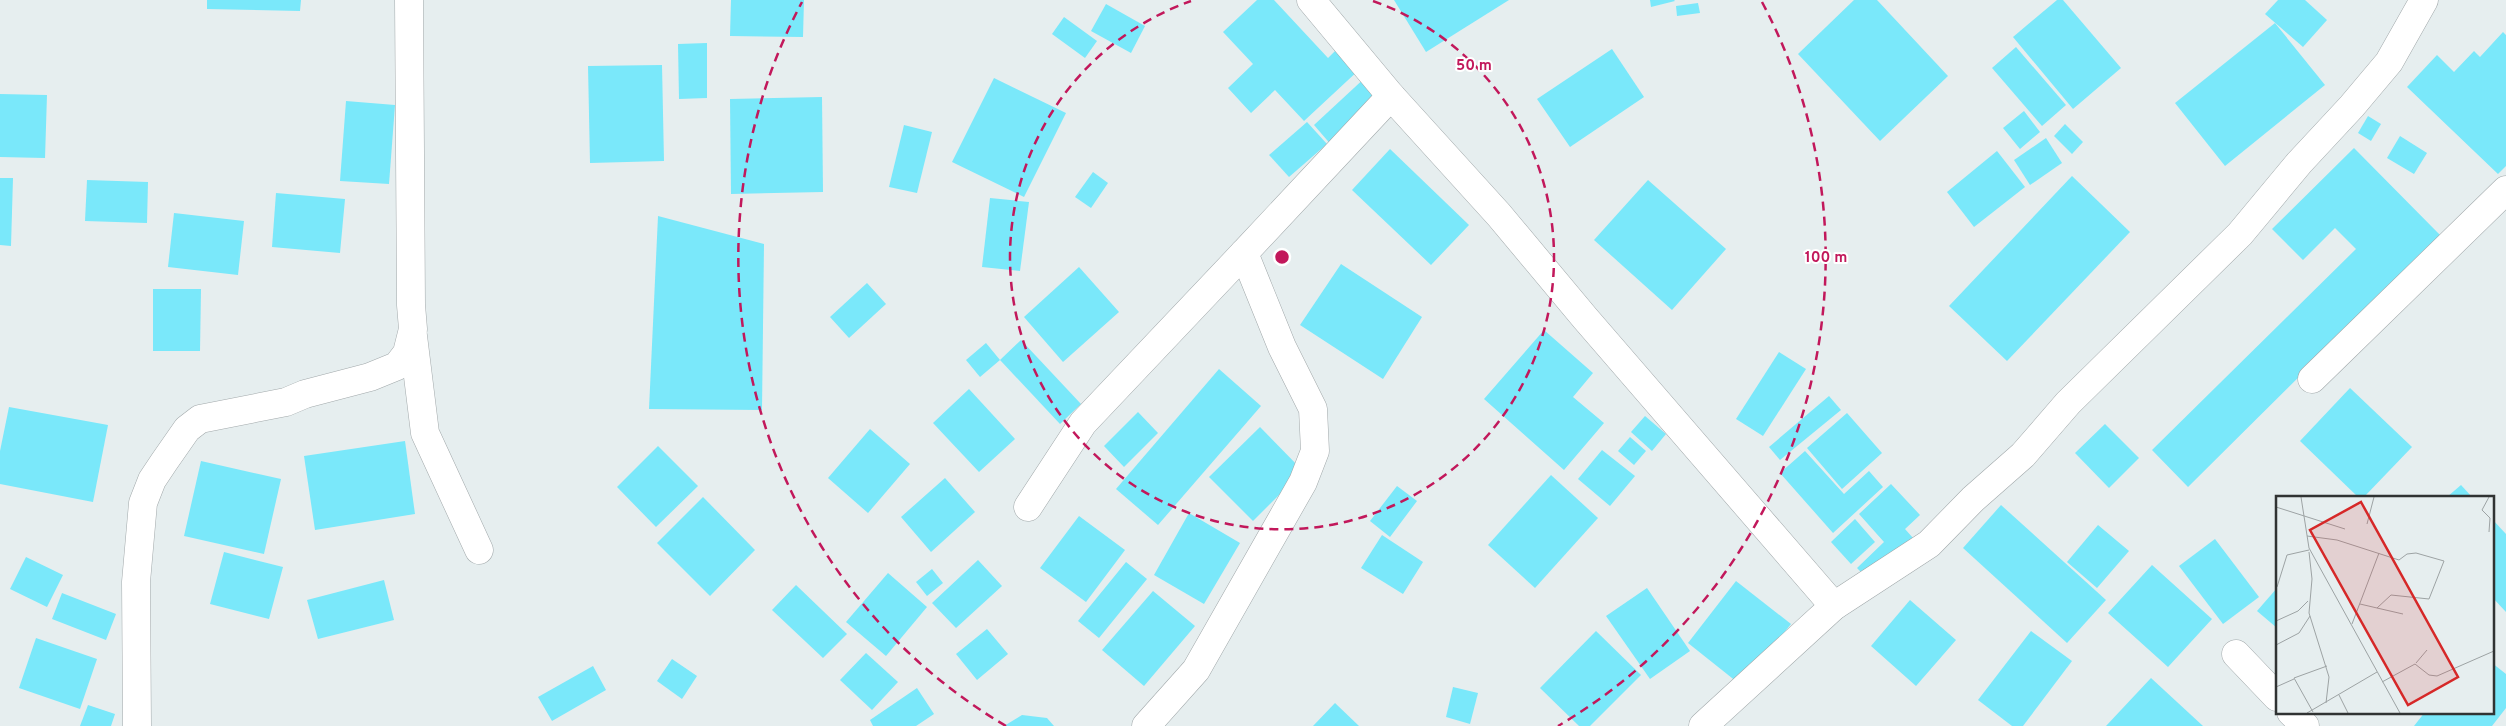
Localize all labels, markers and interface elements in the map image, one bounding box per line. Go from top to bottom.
text: 50 m [1456,57,1492,76]
centre of rings [1273,248,1291,266]
text: 100 m [1805,249,1847,268]
inset map [2276,496,2494,714]

